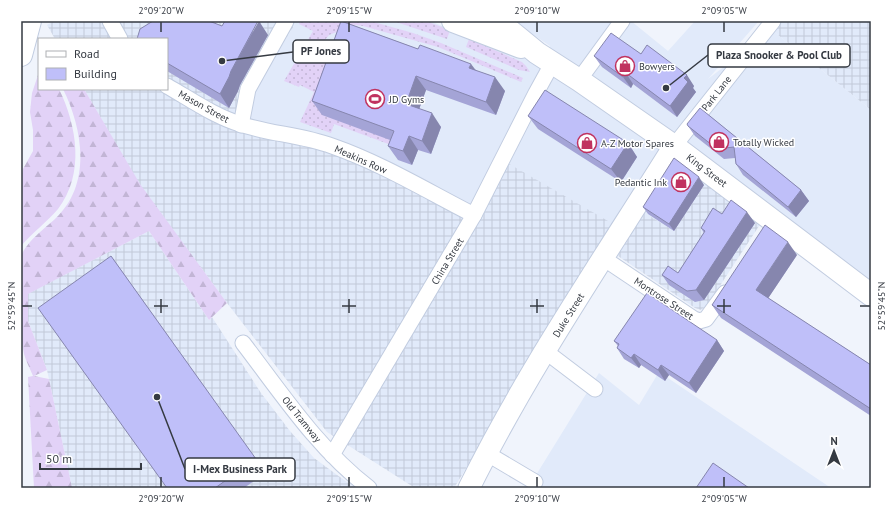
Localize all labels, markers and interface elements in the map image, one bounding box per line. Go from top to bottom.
text: 2°09'20"W [138,4,185,17]
text: 2°09'15"W [326,4,373,17]
text: 2°09'10"W [514,4,561,17]
text: 2°09'05"W [701,4,748,17]
legend [38,38,168,90]
callout: PF Jones [293,40,349,63]
text: PF Jones [301,44,342,58]
callout: Plaza Snooker & Pool Club [708,44,850,67]
text: Road [74,46,99,61]
text: Plaza Snooker & Pool Club [716,48,842,62]
shop icon: Bowyers [614,55,636,77]
place label: Bowyers [639,60,675,73]
text: Building [74,66,117,81]
street label: Park Lane [699,73,734,114]
street label: Mason Street [176,87,232,126]
sports icon: JD Gyms [364,88,386,110]
place label: JD Gyms [388,93,424,106]
shop icon: Totally Wicked [708,131,730,153]
shop icon: A-Z Motor Spares [576,132,598,154]
place label: Totally Wicked [733,136,794,149]
place label: A-Z Motor Spares [601,137,674,150]
street label: Meakins Row [333,142,390,177]
street label: King Street [684,151,730,190]
shop icon: Pedantic Ink [670,171,692,193]
place label: Pedantic Ink [615,176,667,189]
street label: China Street [428,235,467,287]
street label: Montrose Street [632,274,696,323]
text: 52°59'45"N [5,281,18,331]
text: 52°59'45"N [875,281,888,331]
street label: Duke Street [550,290,587,340]
street label: Old Tramway [279,394,324,445]
north arrow [814,431,854,471]
text: N [830,434,838,448]
scale bar [40,445,141,471]
text: 50 m [46,451,72,466]
callout: I-Mex Business Park [185,458,295,481]
text: I-Mex Business Park [193,462,288,476]
text: 2°09'20"W [138,492,185,505]
text: 2°09'15"W [326,492,373,505]
text: 2°09'10"W [514,492,561,505]
text: 2°09'05"W [701,492,748,505]

